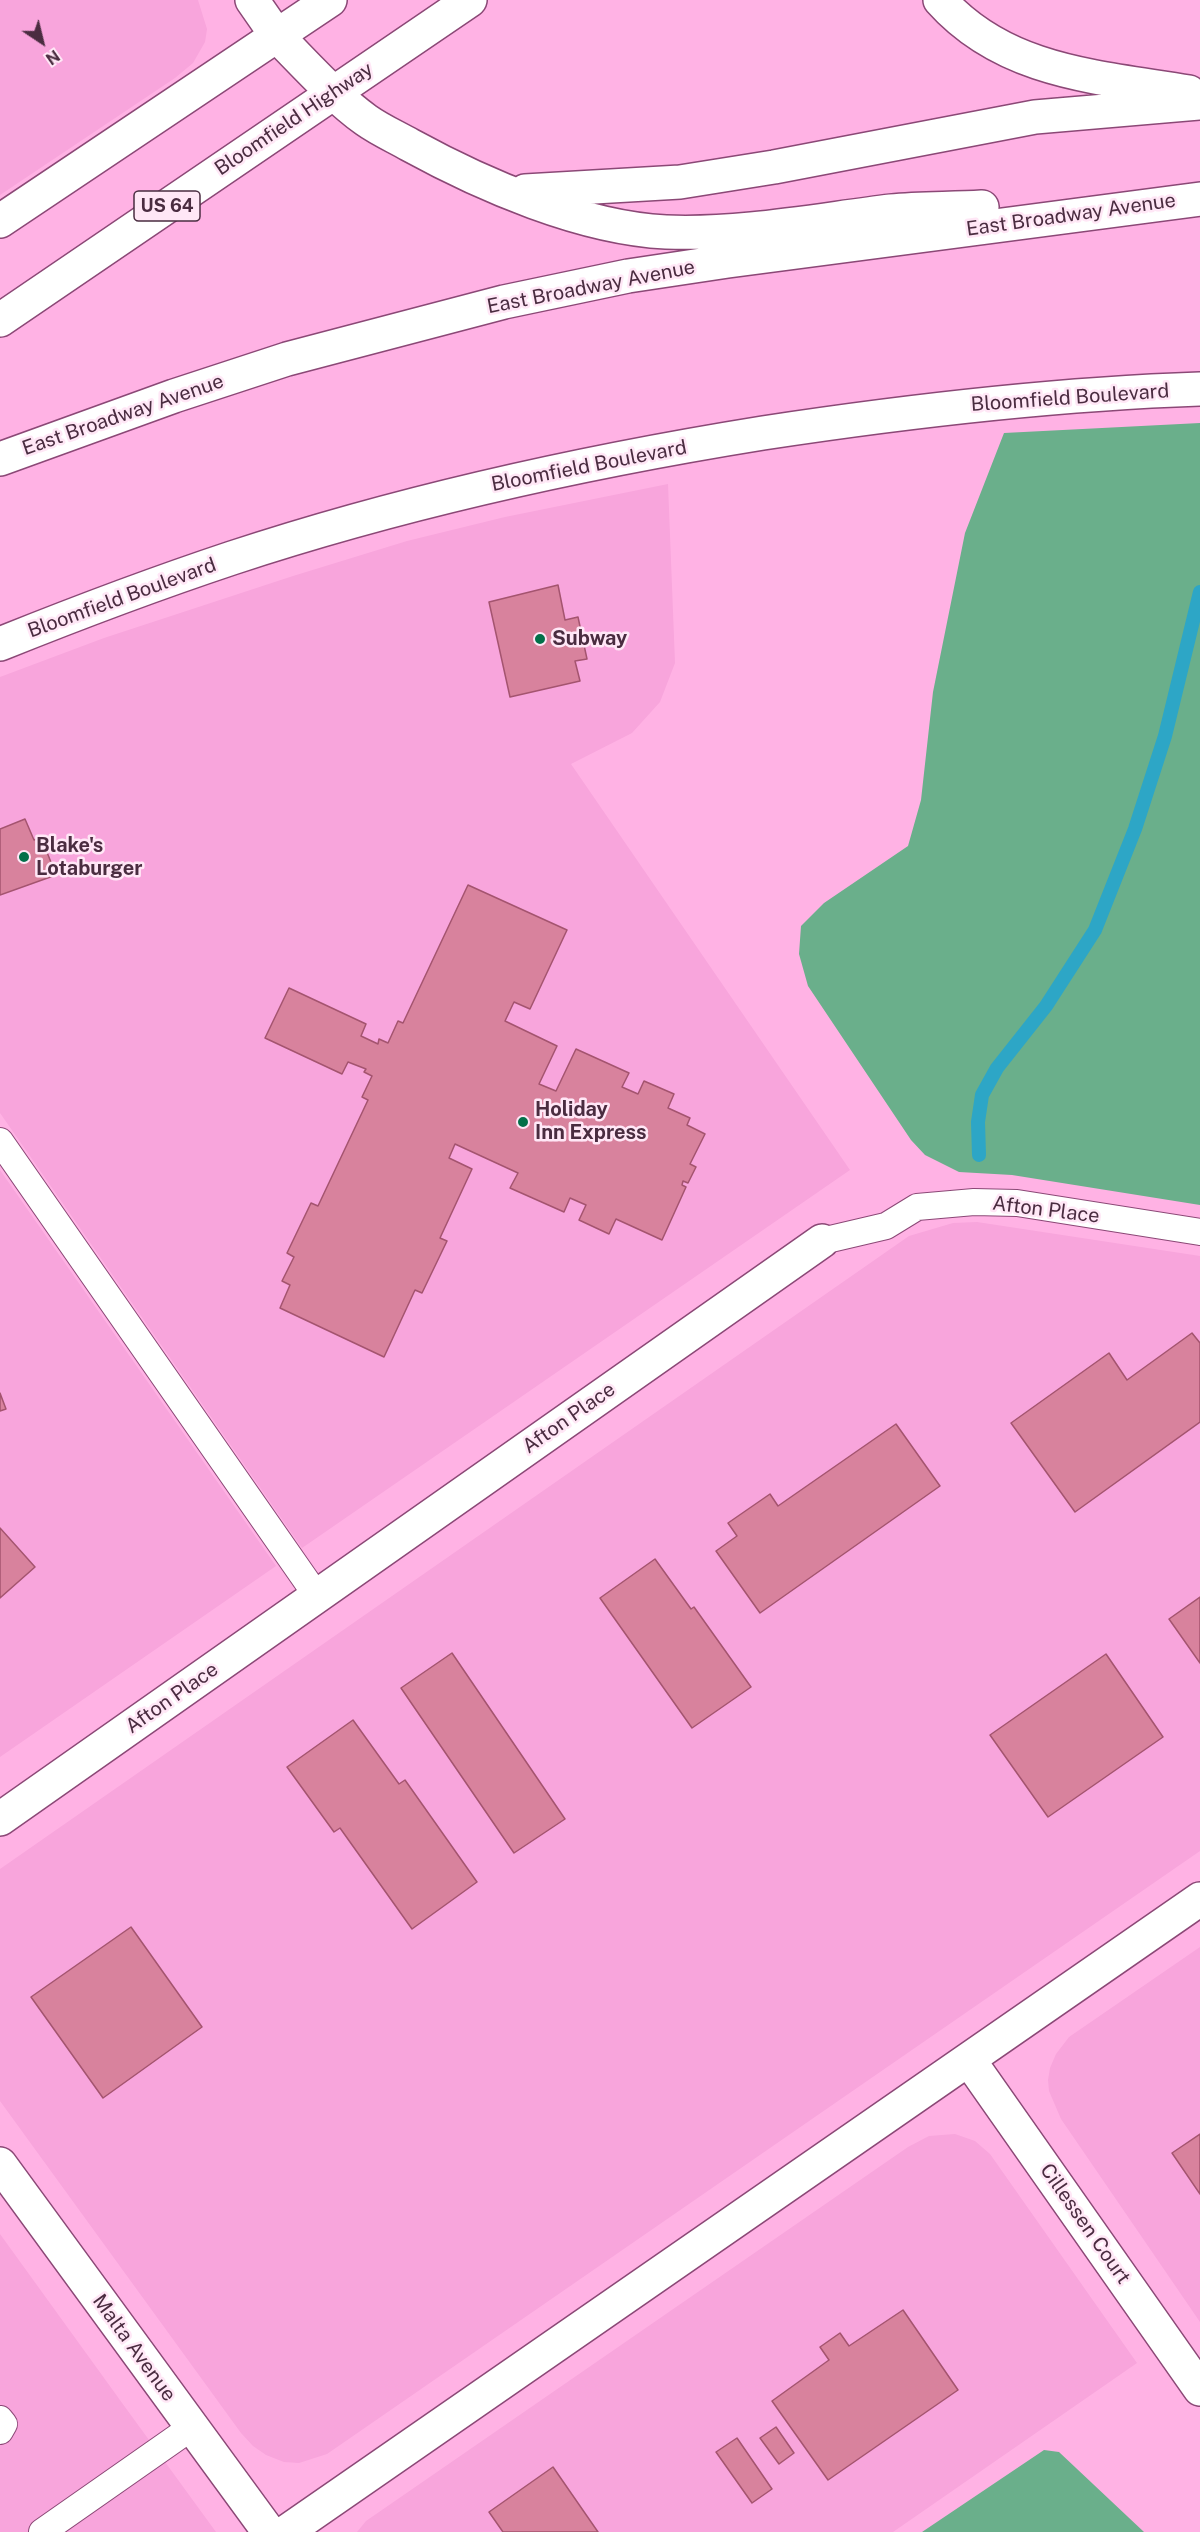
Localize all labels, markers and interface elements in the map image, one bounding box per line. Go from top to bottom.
north arrow [12,12,72,72]
text: N [42,46,63,69]
street label: Bloomfield Highway [210,57,378,181]
street label: East Broadway Avenue [965,188,1177,242]
road number: US 64 [134,191,200,221]
street label: East Broadway Avenue [485,255,697,319]
street label: East Broadway Avenue [19,369,227,461]
street label: Bloomfield Boulevard [970,379,1170,417]
street label: Bloomfield Boulevard [489,435,689,497]
street label: Bloomfield Boulevard [25,553,219,643]
place label: Subway [552,627,627,651]
marker: Subway [533,632,547,646]
place label: Blake's Lotaburger [36,834,142,881]
marker: Blake's Lotaburger [17,850,31,864]
place label: Holiday Inn Express [535,1098,647,1145]
marker: Holiday Inn Express [516,1115,530,1129]
street label: Afton Place [991,1192,1101,1228]
street label: Afton Place [518,1377,620,1459]
street label: Afton Place [121,1657,223,1739]
street label: Cillessen Court [1035,2159,1135,2289]
street label: Malta Avenue [87,2290,181,2406]

